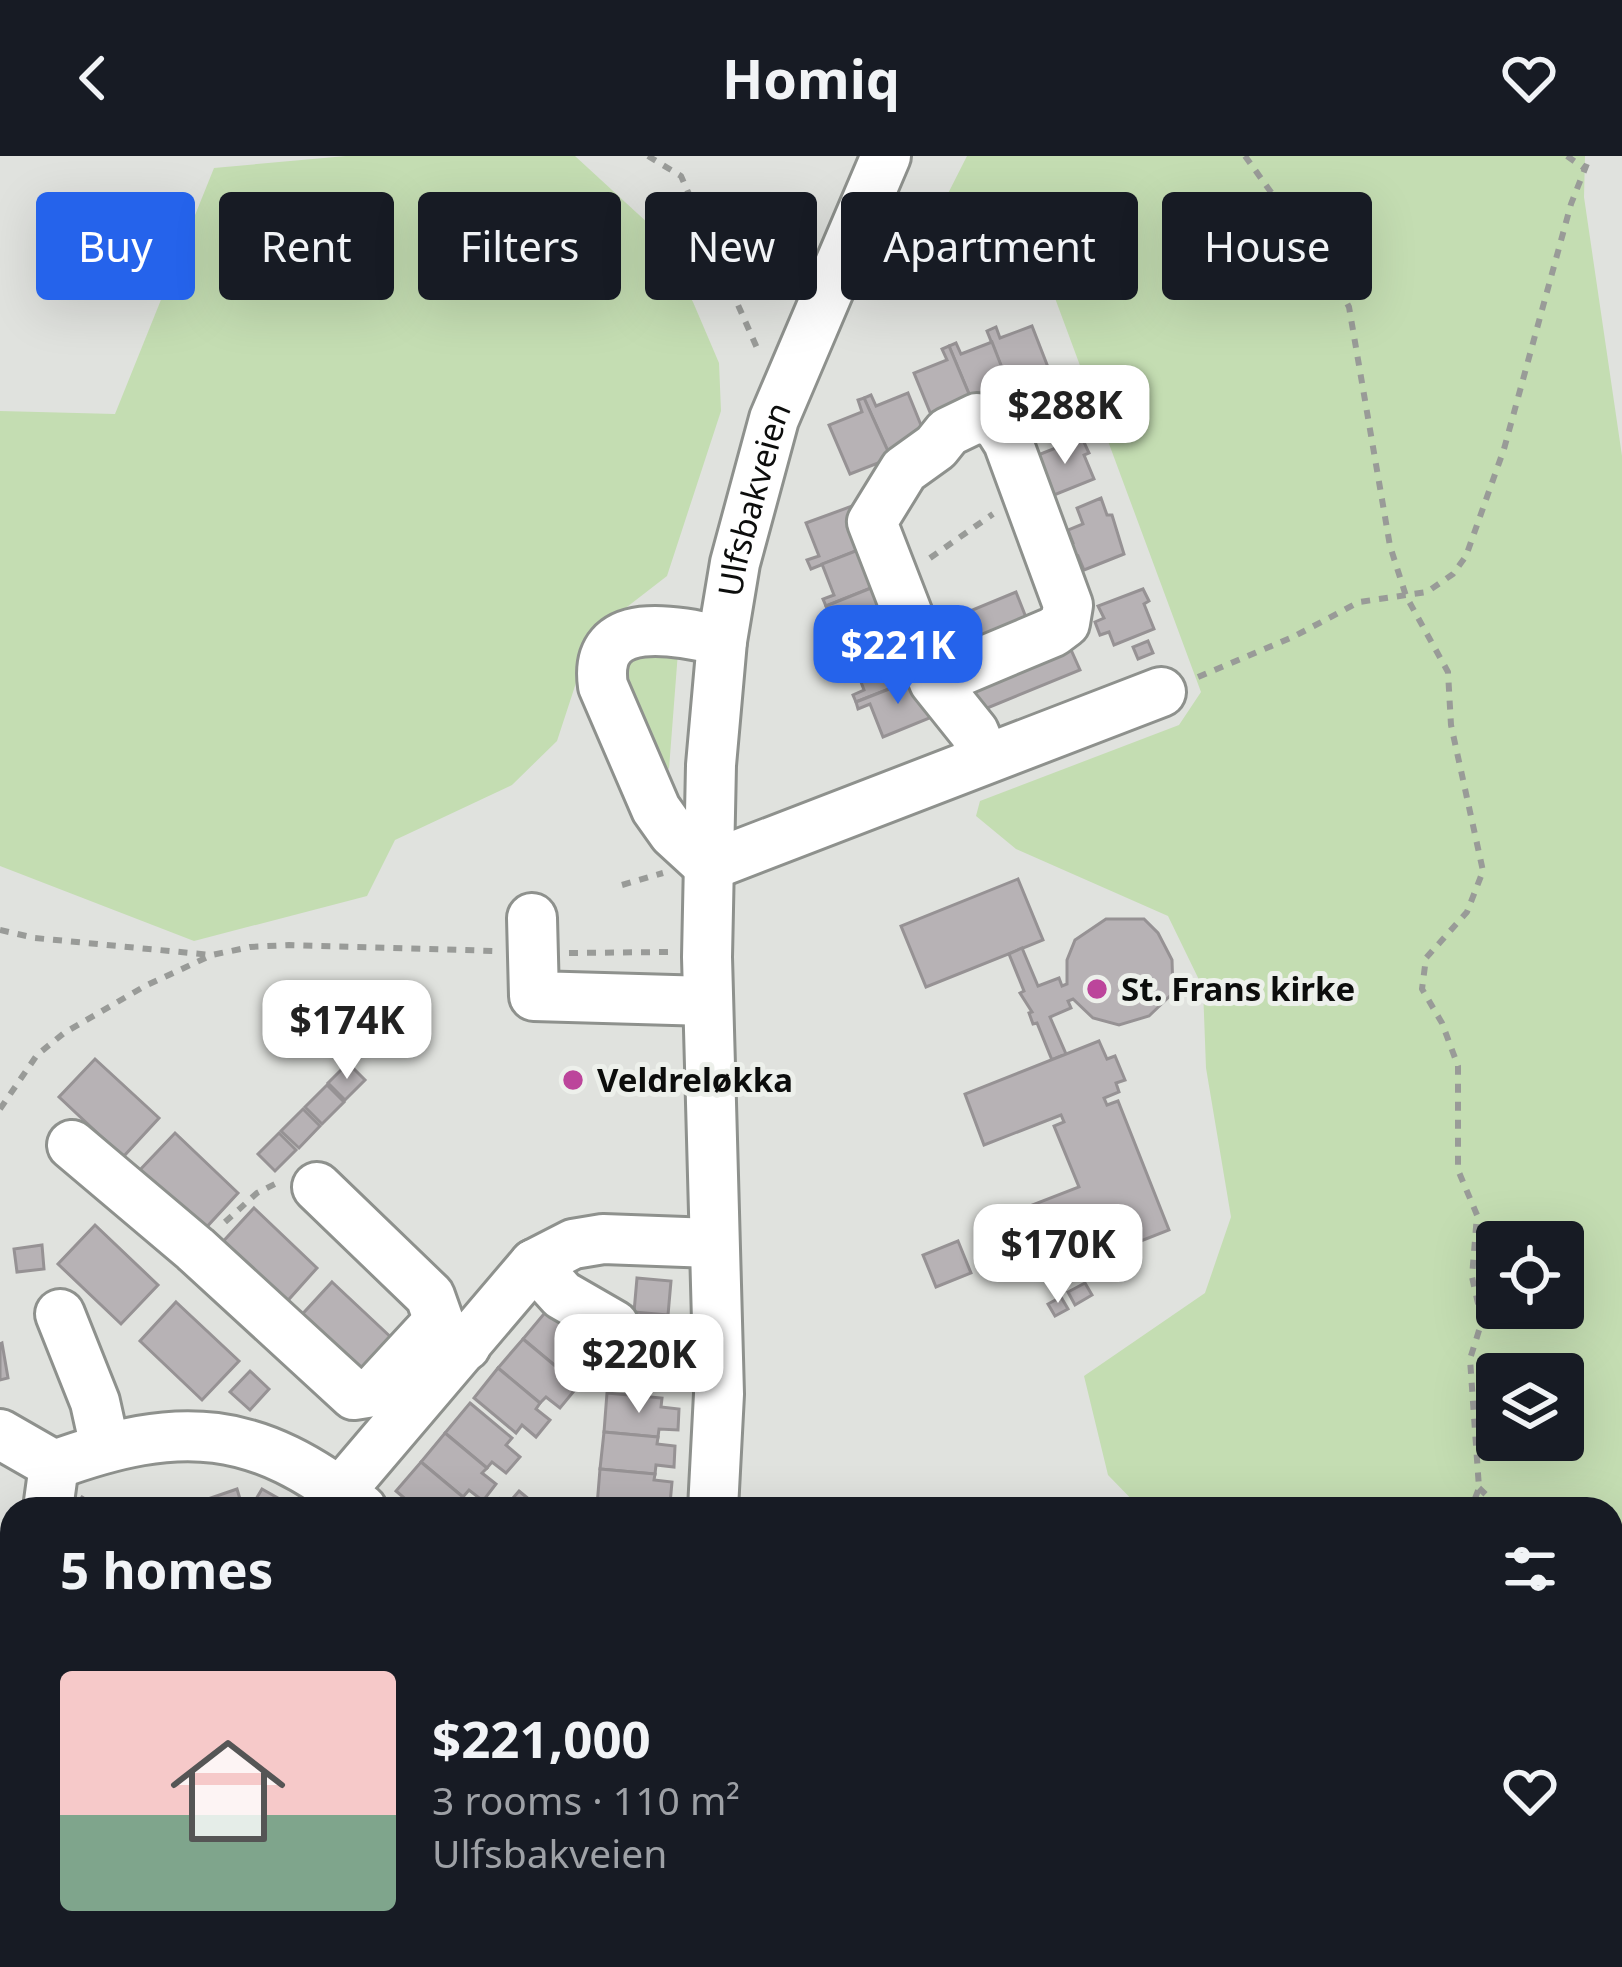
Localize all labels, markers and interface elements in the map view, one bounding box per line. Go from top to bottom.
text: Homiq [722,41,900,115]
icon: back [60,45,126,111]
icon: heart [1496,45,1562,111]
chip: Buy [36,192,195,300]
chip: Rent [219,192,394,300]
chip: Filters [418,192,621,300]
chip: New [645,192,817,300]
chip: Apartment [841,192,1138,300]
chip: House [1162,192,1372,300]
pin: $288K [981,365,1149,467]
text: $288K [1007,377,1123,430]
street label: Ulfsbakveien [707,395,801,600]
pin: $221K [814,605,982,707]
text: $221K [840,617,956,670]
place label: St. Frans kirke [1121,966,1355,1011]
marker: St. Frans kirke [1084,976,1110,1002]
pin: $174K [263,980,431,1082]
text: $174K [289,992,405,1045]
place label: Veldreløkka [597,1057,793,1102]
marker: Veldreløkka [560,1067,586,1093]
pin: $170K [974,1204,1142,1306]
text: $170K [1000,1216,1116,1269]
map controls [1476,1221,1584,1461]
button: locate [1476,1221,1584,1329]
pin: $220K [555,1314,723,1416]
text: $220K [581,1326,697,1379]
button: layers [1476,1353,1584,1461]
text: 5 homes [60,1534,273,1604]
icon: filters [1497,1536,1563,1602]
text: $221,000 [432,1703,651,1773]
icon: home [156,1719,300,1863]
icon: heart [1497,1758,1563,1824]
text: 3 rooms · 110 m² [432,1773,740,1826]
text: Ulfsbakveien [432,1826,667,1879]

